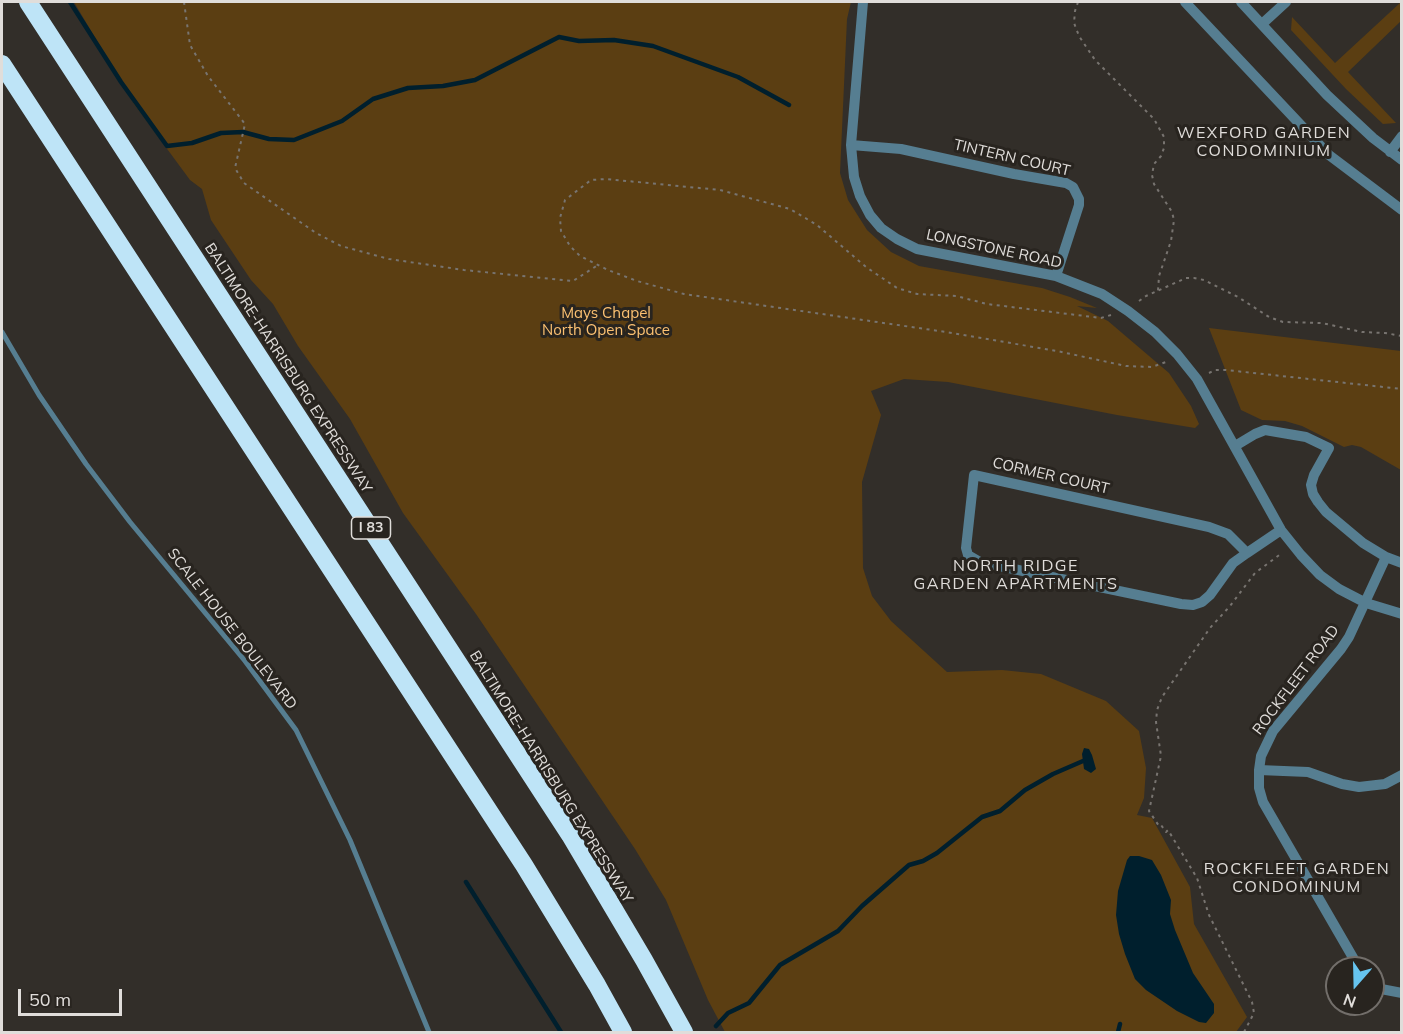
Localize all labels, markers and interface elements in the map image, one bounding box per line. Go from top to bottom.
district label: WEXFORD GARDEN CONDOMINIUM [1177,123,1351,161]
street label: TINTERN COURT [952,136,1072,180]
street label: LONGSTONE ROAD [924,226,1064,272]
street label: BALTIMORE-HARRISBURG EXPRESSWAY [200,240,376,496]
park label: Mays Chapel North Open Space [542,304,670,339]
street label: CORMER COURT [991,454,1111,498]
road number: I 83 [352,517,391,539]
street label: SCALE HOUSE BOULEVARD [164,545,300,713]
district label: NORTH RIDGE GARDEN APARTMENTS [913,556,1119,594]
street label: ROCKFLEET ROAD [1249,622,1343,738]
street label: BALTIMORE-HARRISBURG EXPRESSWAY [465,648,637,906]
district label: ROCKFLEET GARDEN CONDOMINUM [1204,859,1390,897]
north arrow [1325,956,1385,1016]
scale bar [21,977,124,1015]
text: 50 m [29,988,71,1011]
text: N [1340,990,1359,1013]

